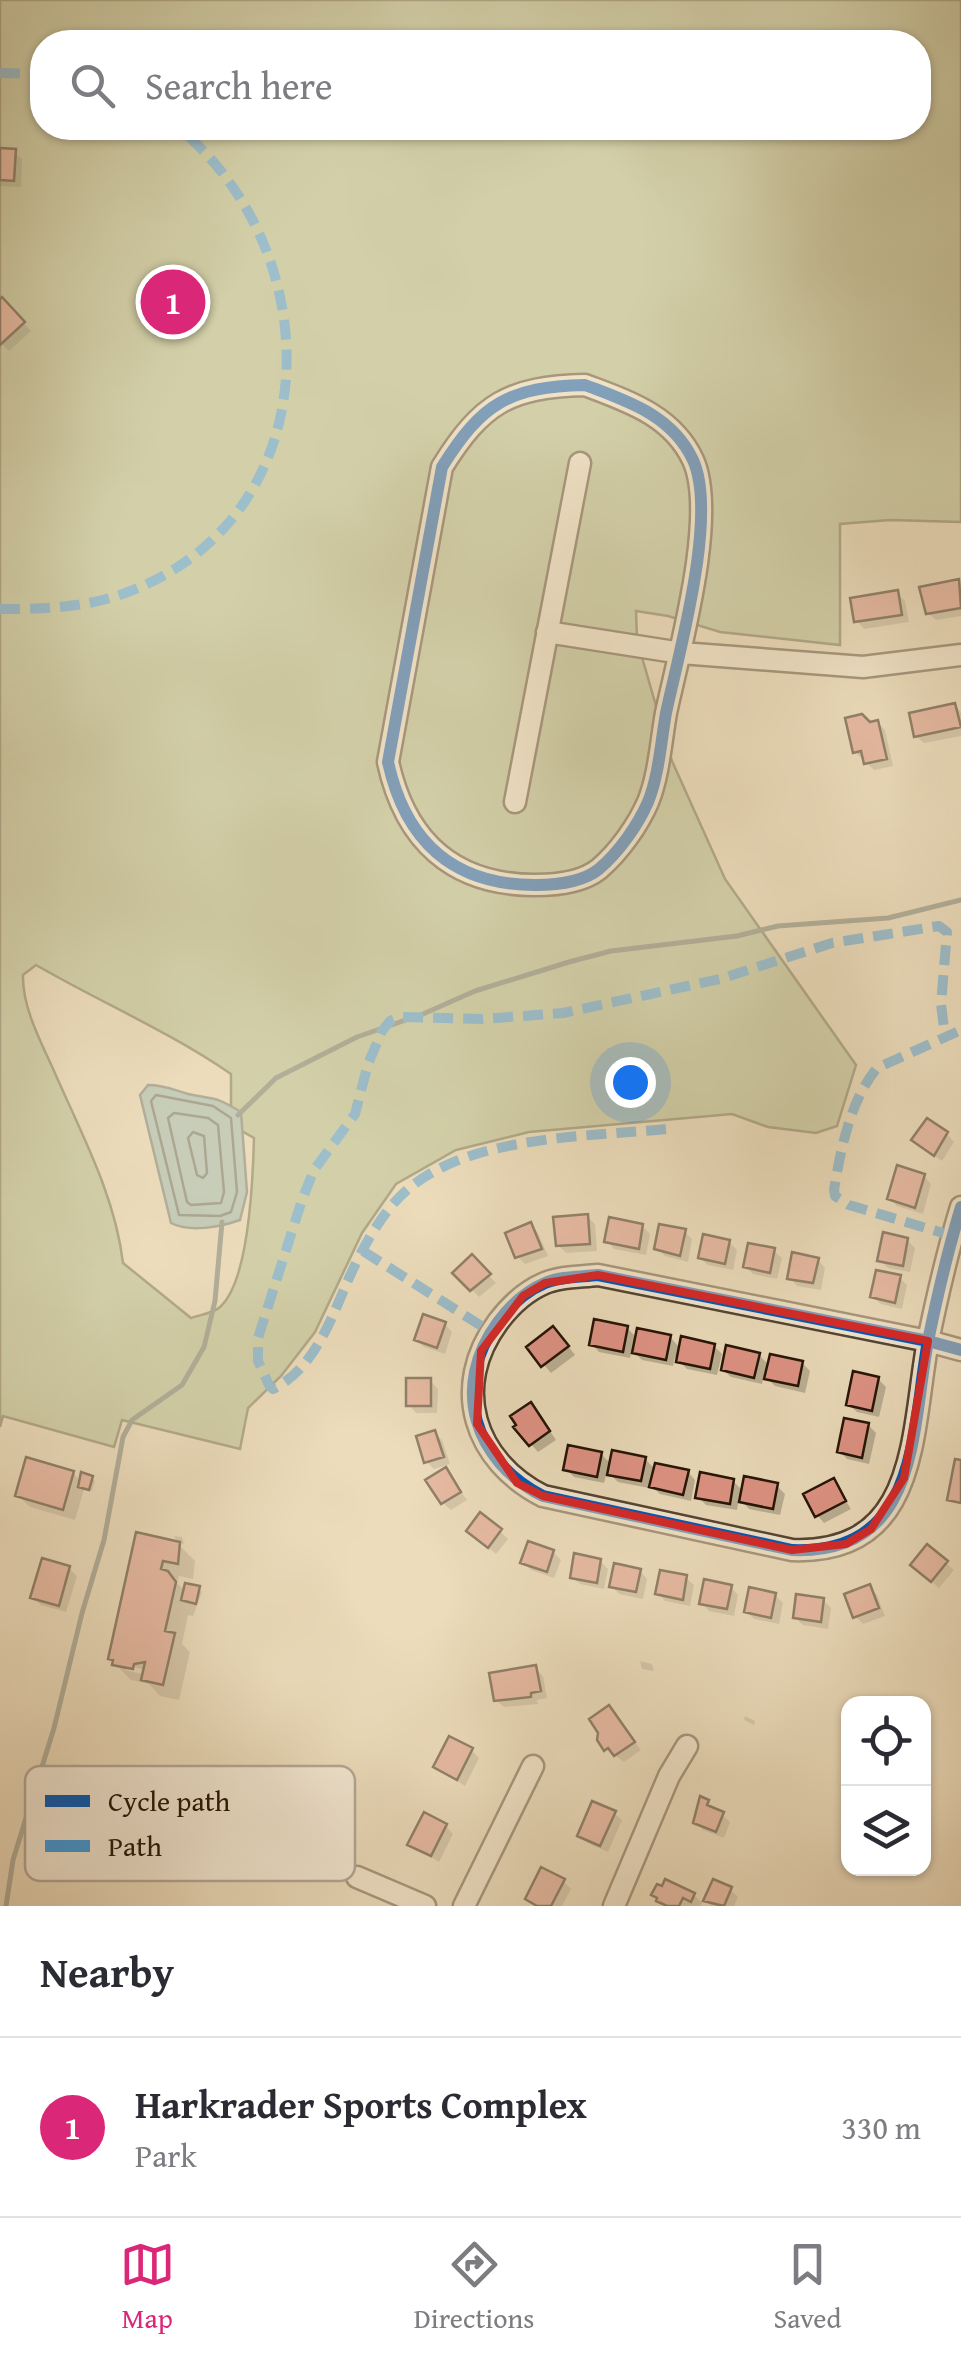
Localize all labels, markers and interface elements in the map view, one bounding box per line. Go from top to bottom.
search box [30,30,931,140]
text: Search here [145,57,333,113]
icon: search [65,58,120,113]
pin: 1 [140,264,206,340]
your location [605,1057,656,1108]
map controls [841,1696,931,1876]
button: locate [841,1696,931,1786]
legend [25,1766,355,1881]
text: Cycle path [108,1780,231,1821]
button: layers [841,1786,931,1876]
text: Path [108,1825,162,1866]
text: Nearby [40,1941,174,2002]
text: Harkrader Sports Complex [135,2076,587,2132]
text: 1 [64,2104,81,2151]
text: 330 m [842,2104,921,2151]
text: Park [135,2132,197,2179]
tab: Map [120,2237,175,2338]
tab: Directions [414,2237,534,2338]
tab: Saved [774,2237,841,2338]

